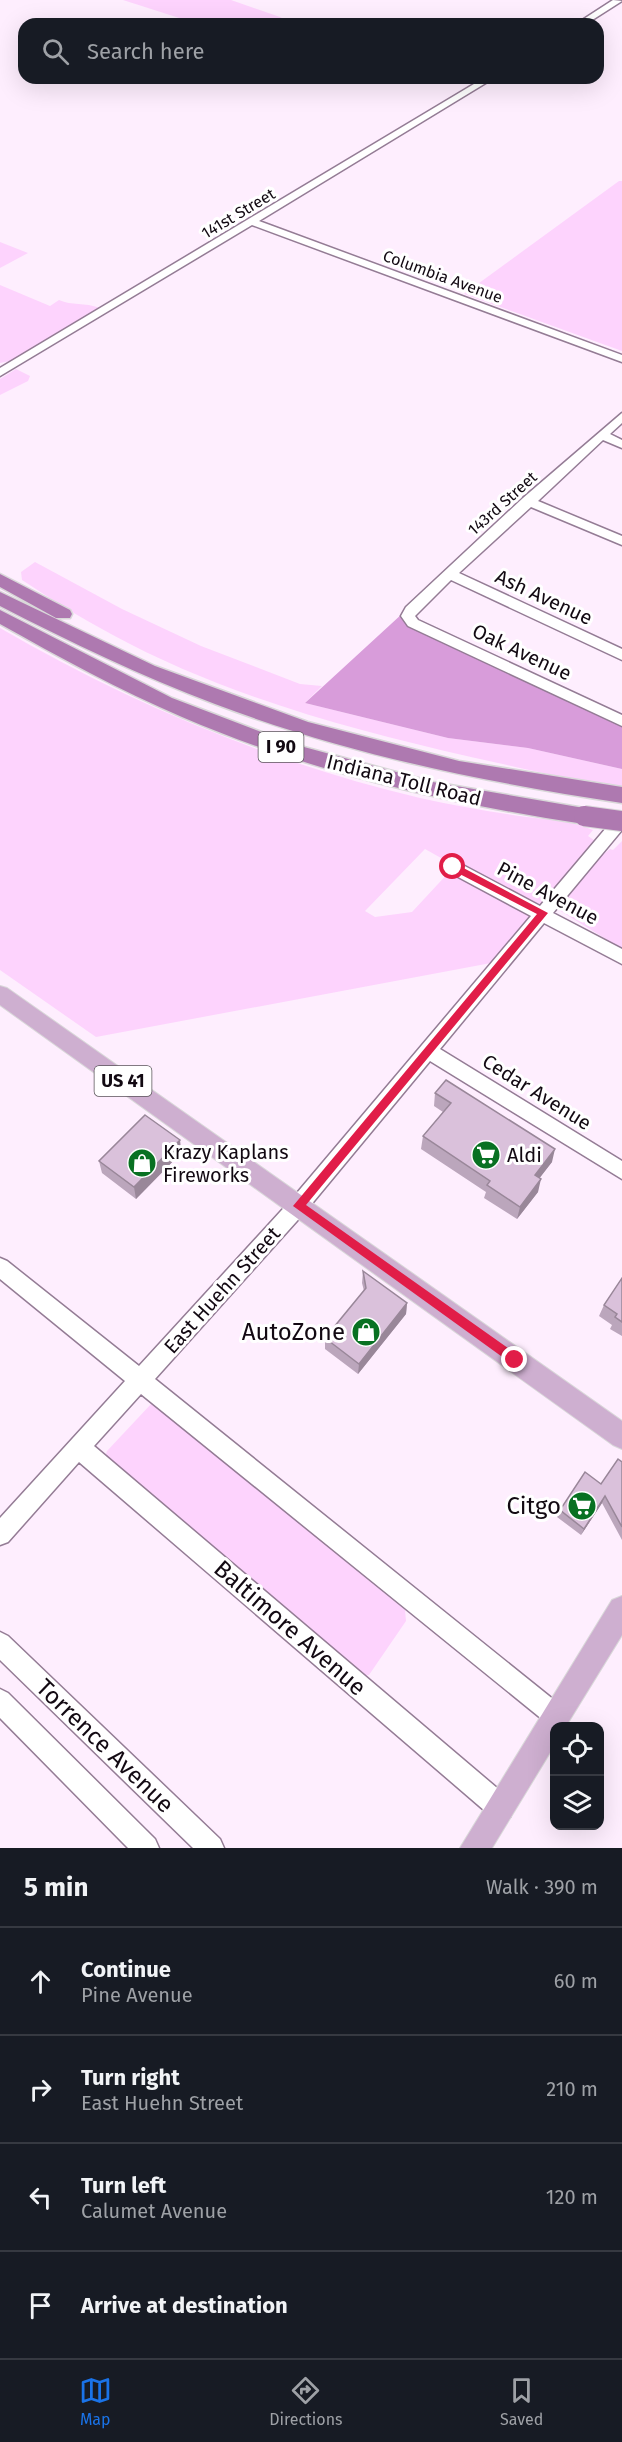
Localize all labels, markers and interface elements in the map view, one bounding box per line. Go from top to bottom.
search box [18,18,604,84]
icon: search [39,35,72,68]
text: Search here [87,38,205,65]
street label: 141st Street [198,184,279,243]
street label: Columbia Avenue [380,246,505,307]
street label: 143rd Street [464,467,541,539]
street label: Ash Avenue [492,564,596,630]
street label: Oak Avenue [469,619,575,685]
road number: I 90 [258,732,304,762]
street label: Indiana Toll Road [324,749,484,811]
route start [439,853,465,879]
street label: Pine Avenue [493,856,603,930]
street label: Cedar Avenue [478,1049,596,1135]
road number: US 41 [94,1066,152,1096]
supermarket icon: Aldi [470,1139,502,1171]
place label: Krazy Kaplans Fireworks [163,1140,289,1187]
place label: Aldi [507,1143,542,1167]
shop icon: Krazy Kaplans Fireworks [126,1147,158,1179]
street label: East Huehn Street [159,1221,286,1358]
shop icon: AutoZone [350,1316,382,1348]
place label: AutoZone [242,1318,345,1346]
route end [501,1346,527,1372]
supermarket icon: Citgo [566,1490,598,1522]
place label: Citgo [506,1492,561,1520]
street label: Baltimore Avenue [208,1554,372,1702]
street label: Torrence Avenue [30,1673,180,1819]
map controls [550,1722,604,1830]
button: locate [550,1722,604,1776]
button: layers [550,1776,604,1830]
text: 5 min [24,1872,88,1903]
text: Walk · 390 m [486,1875,598,1899]
text: Continue [81,1956,171,1983]
icon: ahead [24,1965,57,1998]
text: 60 m [554,1969,598,1993]
text: Pine Avenue [81,1983,193,2007]
text: Turn right [81,2064,180,2091]
icon: right [24,2073,57,2106]
text: 210 m [546,2077,598,2101]
text: East Huehn Street [81,2091,243,2115]
text: Turn left [81,2172,166,2199]
icon: left [24,2181,57,2214]
text: 120 m [546,2185,598,2209]
text: Calumet Avenue [81,2199,227,2223]
icon: arrive [24,2289,57,2322]
text: Arrive at destination [81,2292,288,2319]
tab: Map [79,2374,112,2429]
tab: Directions [269,2374,343,2429]
tab: Saved [500,2374,543,2429]

